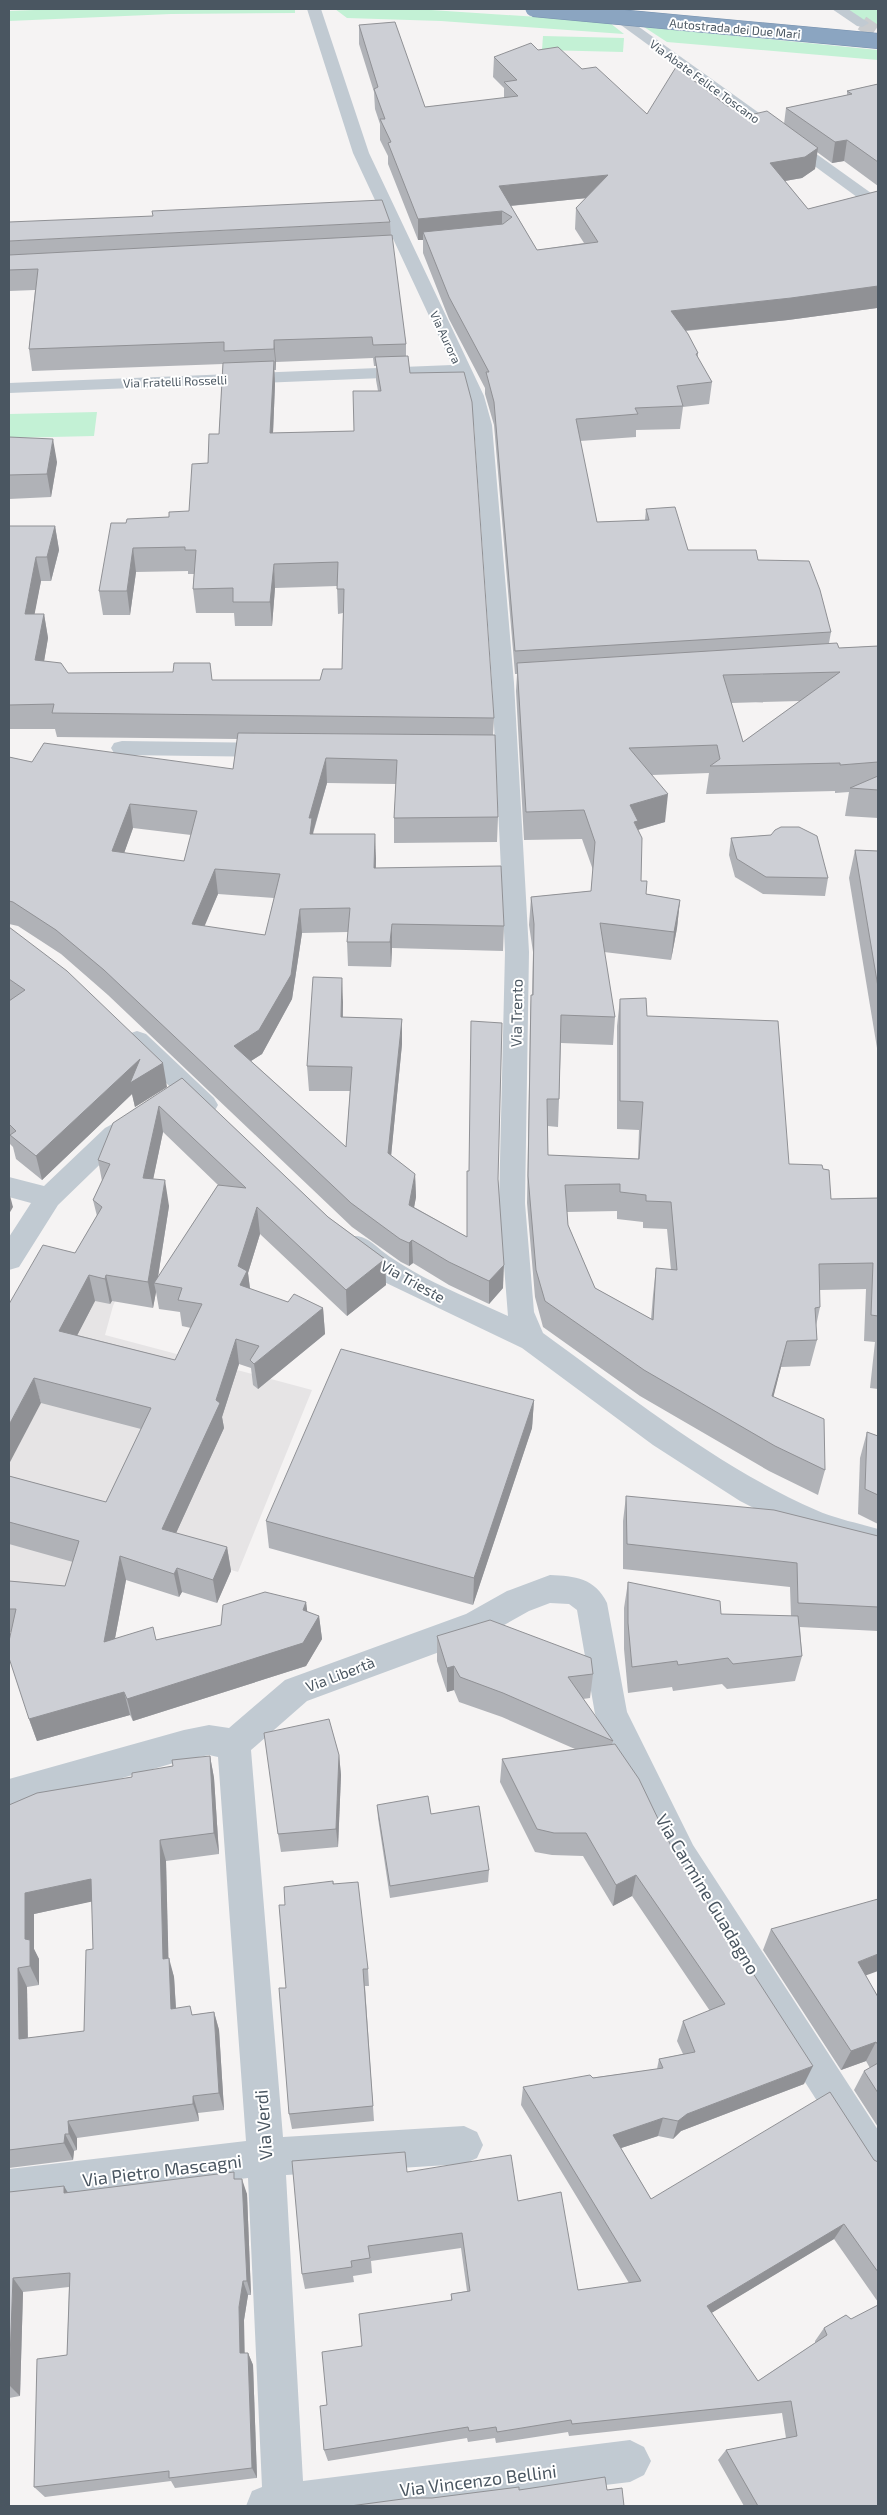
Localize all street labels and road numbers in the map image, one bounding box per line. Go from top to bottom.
street label: Autostrada dei Due Mari [669,15,801,41]
street label: Via Abate Felice Toscano [647,36,763,126]
street label: Via Aurora [428,308,464,366]
street label: Via Fratelli Rosselli [123,372,227,390]
street label: Via Trento [506,979,526,1047]
street label: Via Trieste [378,1256,448,1306]
street label: Via Libertà [303,1653,377,1695]
street label: Via Carmine Guadagno [651,1810,765,1978]
street label: Via Verdi [250,2089,276,2161]
street label: Via Pietro Mascagni [81,2149,243,2191]
street label: Via Vincenzo Bellini [398,2459,558,2501]

